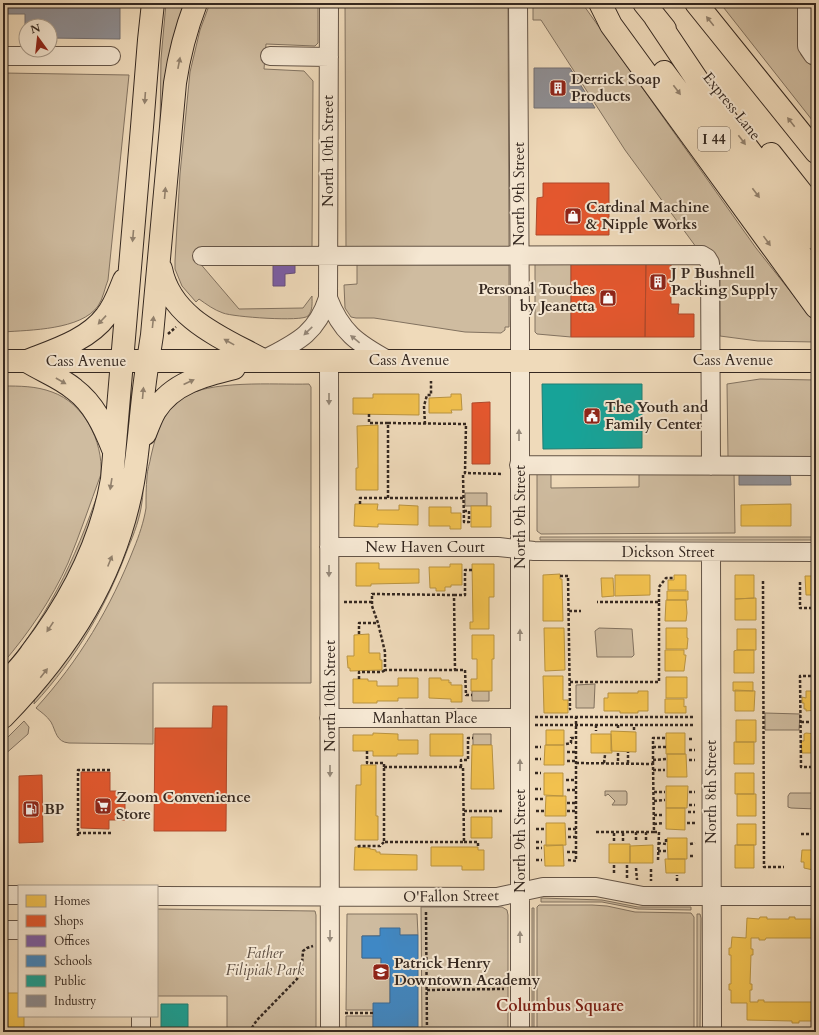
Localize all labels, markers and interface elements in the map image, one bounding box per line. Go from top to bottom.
one-way arrow [705,15,714,26]
north arrow [18,18,58,58]
text: N [29,20,43,37]
one-way arrow [176,57,182,70]
street label: Express Lane [698,68,766,144]
place label: Derrick Soap Products [571,69,661,106]
building icon: Derrick Soap Products [548,78,568,98]
one-way arrow [673,84,681,95]
one-way arrow [141,92,148,104]
street label: North 10th Street [318,95,338,207]
one-way arrow [787,116,796,127]
road number: I 44 [698,127,730,151]
one-way arrow [738,135,746,146]
street label: North 9th Street [509,142,529,246]
one-way arrow [162,187,169,199]
one-way arrow [751,188,760,199]
place label: Cardinal Machine & Nipple Works [586,197,709,234]
shop icon: Cardinal Machine & Nipple Works [563,206,583,226]
one-way arrow [130,230,137,242]
one-way arrow [763,236,772,247]
place label: J P Bushnell Packing Supply [669,263,778,300]
building icon: J P Bushnell Packing Supply [648,272,668,292]
place label: Personal Touches by Jeanetta [478,279,596,316]
shop icon: Personal Touches by Jeanetta [598,288,618,308]
one-way arrow [98,315,107,325]
one-way arrow [150,316,156,328]
one-way arrow [303,326,313,336]
one-way arrow [350,335,361,344]
one-way arrow [223,338,235,345]
street label: Cass Avenue [369,350,450,370]
street label: Cass Avenue [693,350,774,370]
street label: Cass Avenue [46,351,127,371]
one-way arrow [55,377,67,384]
one-way arrow [183,379,195,385]
one-way arrow [140,387,147,399]
one-way arrow [326,393,332,406]
place label: The Youth and Family Center [605,397,709,434]
public building icon: The Youth and Family Center [582,406,602,426]
one-way arrow [516,428,522,441]
street label: North 9th Street [510,465,530,569]
one-way arrow [108,477,114,490]
street label: New Haven Court [365,537,485,557]
street label: Dickson Street [621,542,715,562]
one-way arrow [107,556,113,567]
one-way arrow [326,565,332,578]
one-way arrow [46,621,54,632]
one-way arrow [517,628,523,641]
street label: North 10th Street [320,640,340,752]
one-way arrow [39,667,48,678]
street label: Manhattan Place [372,708,478,728]
street label: North 8th Street [701,740,721,844]
one-way arrow [517,758,523,771]
one-way arrow [326,765,333,777]
place label: Zoom Convenience Store [116,787,251,824]
street label: North 9th Street [510,789,530,893]
supermarket icon: Zoom Convenience Store [93,796,113,816]
fuel station icon: BP [21,799,41,819]
place label: BP [44,799,64,819]
legend [18,885,158,1017]
street label: O'Fallon Street [403,885,499,907]
text: Homes [54,893,90,909]
text: Shops [54,913,83,929]
one-way arrow [327,930,333,943]
one-way arrow [517,930,523,943]
text: Offices [54,933,90,949]
park label: Father Filipiak Park [226,943,305,980]
text: Schools [54,953,92,969]
place label: Patrick Henry Downtown Academy [394,953,541,990]
school or university icon: Patrick Henry Downtown Academy [371,962,391,982]
text: Public [54,973,87,989]
text: Industry [54,993,97,1009]
district label: Columbus Square [496,995,624,1017]

